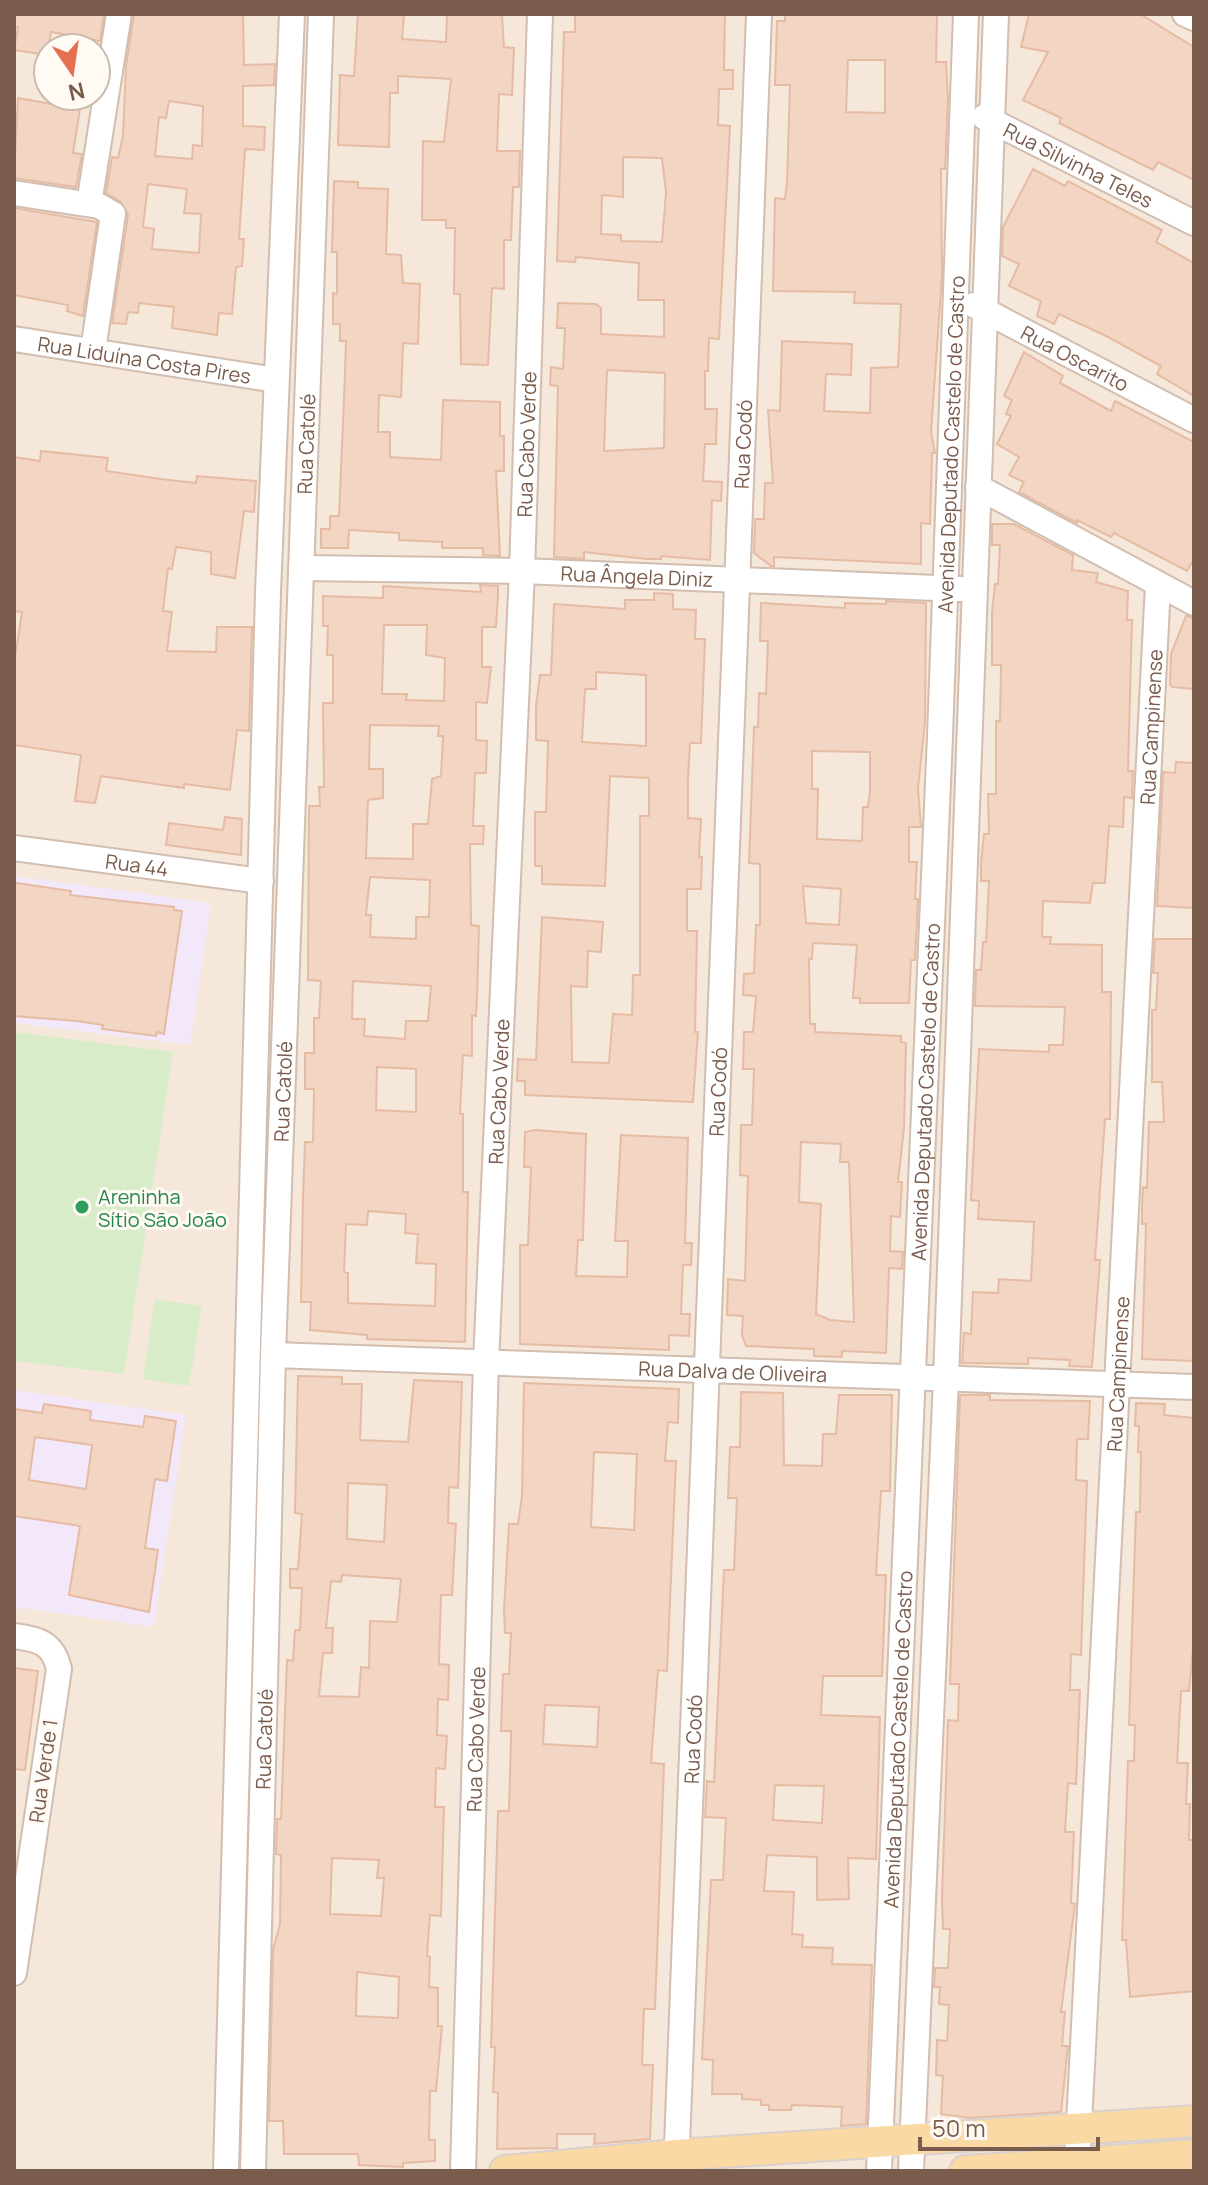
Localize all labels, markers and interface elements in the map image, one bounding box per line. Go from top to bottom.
north arrow [32,32,112,112]
text: N [65,75,88,108]
street label: Rua Silvinha Teles [999,116,1158,214]
street label: Avenida Deputado Castelo de Castro [931,275,970,614]
street label: Rua Oscarito [1016,318,1134,397]
street label: Rua Liduína Costa Pires [36,329,253,389]
street label: Rua Cabo Verde [510,371,542,518]
street label: Rua Catolé [290,393,321,495]
street label: Rua Codó [727,399,758,490]
street label: Rua Ângela Diniz [560,559,714,592]
street label: Rua Campinense [1133,648,1168,805]
street label: Rua 44 [104,847,170,882]
street label: Avenida Deputado Castelo de Castro [904,922,946,1261]
street label: Rua Cabo Verde [482,1018,515,1165]
street label: Rua Catolé [267,1041,298,1142]
street label: Rua Codó [702,1046,733,1137]
place label: Areninha Sítio São João [98,1183,227,1233]
marker: Areninha Sítio São João [73,1198,91,1216]
street label: Rua Campinense [1100,1296,1135,1453]
street label: Rua Dalva de Oliveira [638,1354,828,1388]
street label: Avenida Deputado Castelo de Castro [877,1570,918,1909]
street label: Rua Cabo Verde [460,1666,491,1812]
street label: Rua Catolé [249,1688,278,1790]
street label: Rua Codó [677,1694,708,1785]
street label: Rua Verde 1 [22,1717,64,1825]
scale bar [920,2101,1098,2151]
text: 50 m [932,2111,986,2144]

